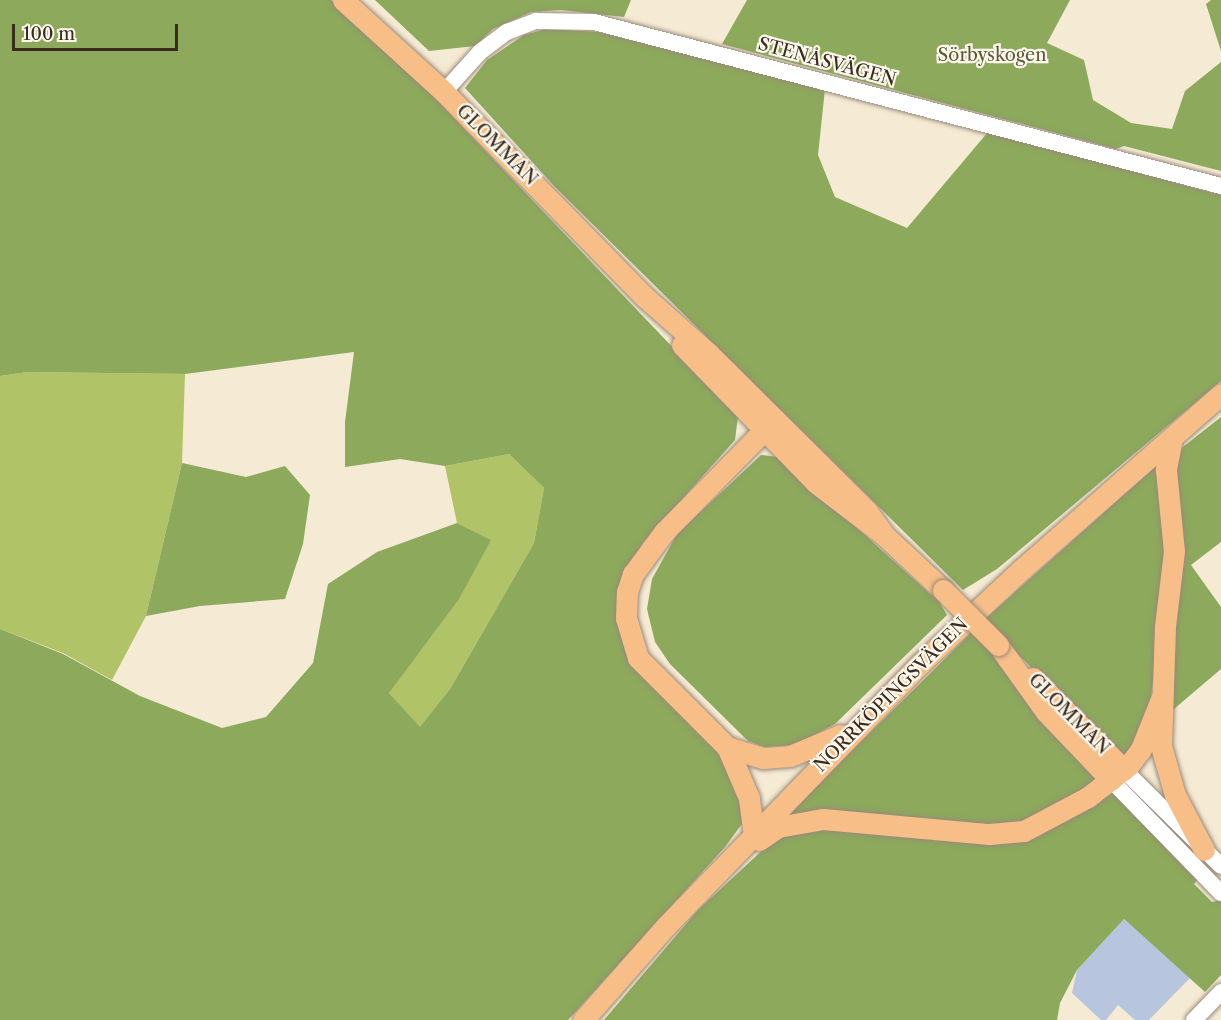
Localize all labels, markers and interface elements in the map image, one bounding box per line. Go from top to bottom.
scale bar [15,12,182,50]
text: 100 m [23,23,75,45]
street label: STENÅSVÄGEN [756,33,898,91]
park label: Sörbyskogen [938,44,1046,66]
street label: GLOMMAN [452,100,542,190]
street label: NORRKÖPINGSVÄGEN [810,614,972,776]
street label: GLOMMAN [1024,669,1114,759]

